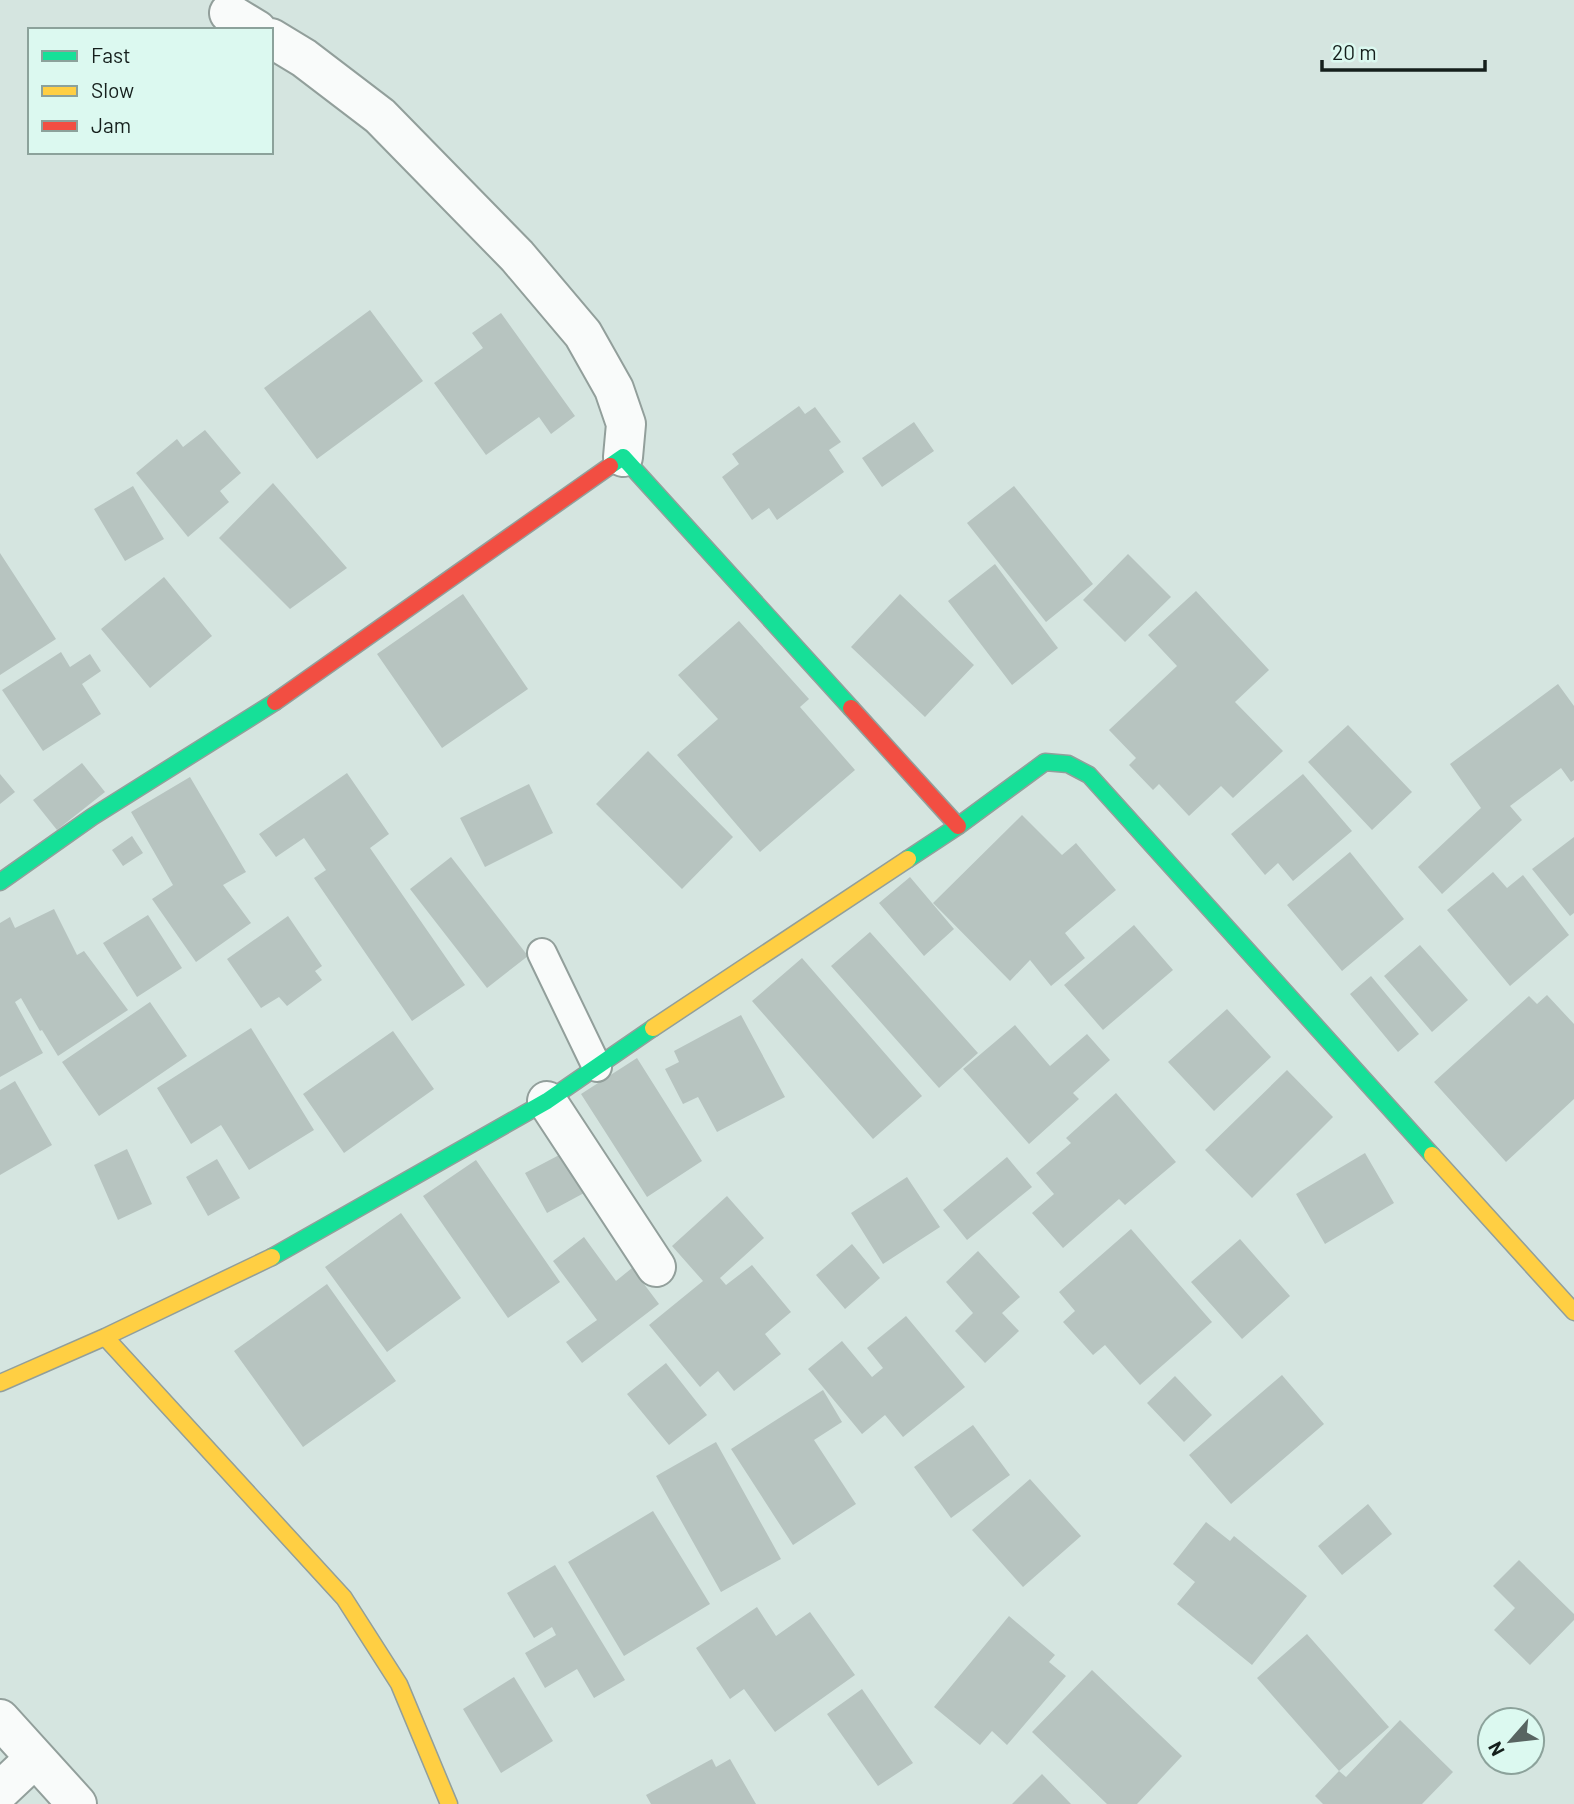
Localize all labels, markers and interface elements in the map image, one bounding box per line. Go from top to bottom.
legend [28,28,273,154]
scale bar [1322,28,1485,72]
text: 20 m [1332,39,1377,64]
text: Fast [91,42,131,67]
text: Slow [91,77,134,102]
text: Jam [91,112,131,137]
north arrow [1476,1706,1546,1776]
text: N [1482,1738,1509,1760]

